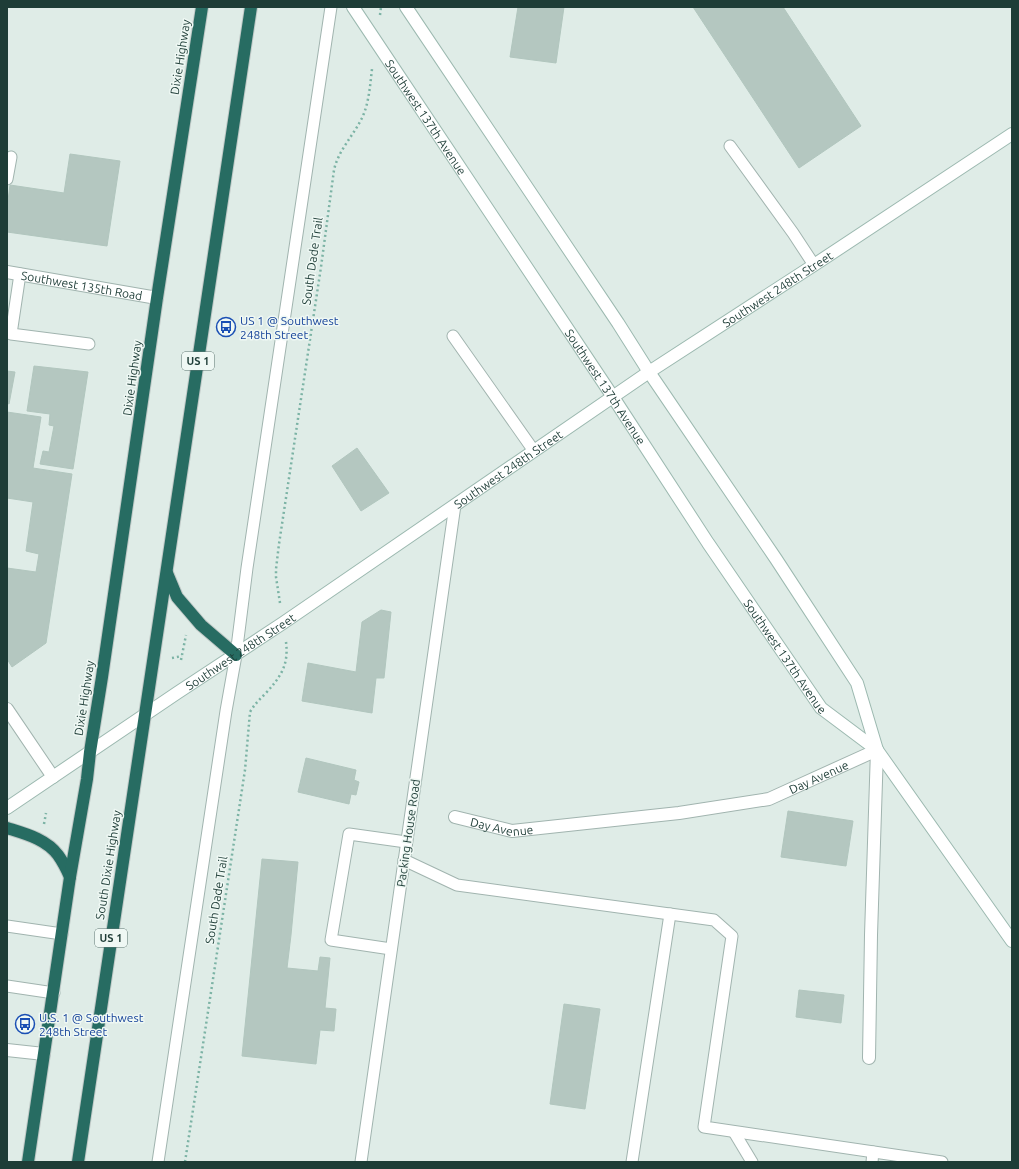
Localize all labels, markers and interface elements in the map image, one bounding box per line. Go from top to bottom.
street label: Dixie Highway [168,18,192,96]
street label: Southwest 137th Avenue [383,57,469,177]
street label: South Dade Trail [299,216,325,306]
street label: Southwest 248th Street [720,248,835,329]
street label: Southwest 135th Road [20,268,143,302]
place label: US 1 @ Southwest 248th Street [240,314,339,341]
bus stop icon: US 1 @ Southwest 248th Street [215,316,237,338]
street label: Southwest 137th Avenue [563,326,648,447]
street label: Dixie Highway [120,339,144,417]
road number: US 1 [182,352,214,370]
street label: Southwest 248th Street [451,427,565,510]
street label: Southwest 137th Avenue [742,597,829,716]
street label: Southwest 248th Street [183,610,298,692]
street label: Dixie Highway [72,659,96,737]
street label: Day Avenue [787,758,850,796]
street label: Packing House Road [394,778,422,888]
street label: South Dixie Highway [93,809,123,921]
street label: Day Avenue [469,815,534,838]
street label: South Dade Trail [203,855,229,945]
road number: US 1 [95,929,127,947]
place label: U.S. 1 @ Southwest 248th Street [39,1011,144,1038]
bus stop icon: U.S. 1 @ Southwest 248th Street [14,1013,36,1035]

